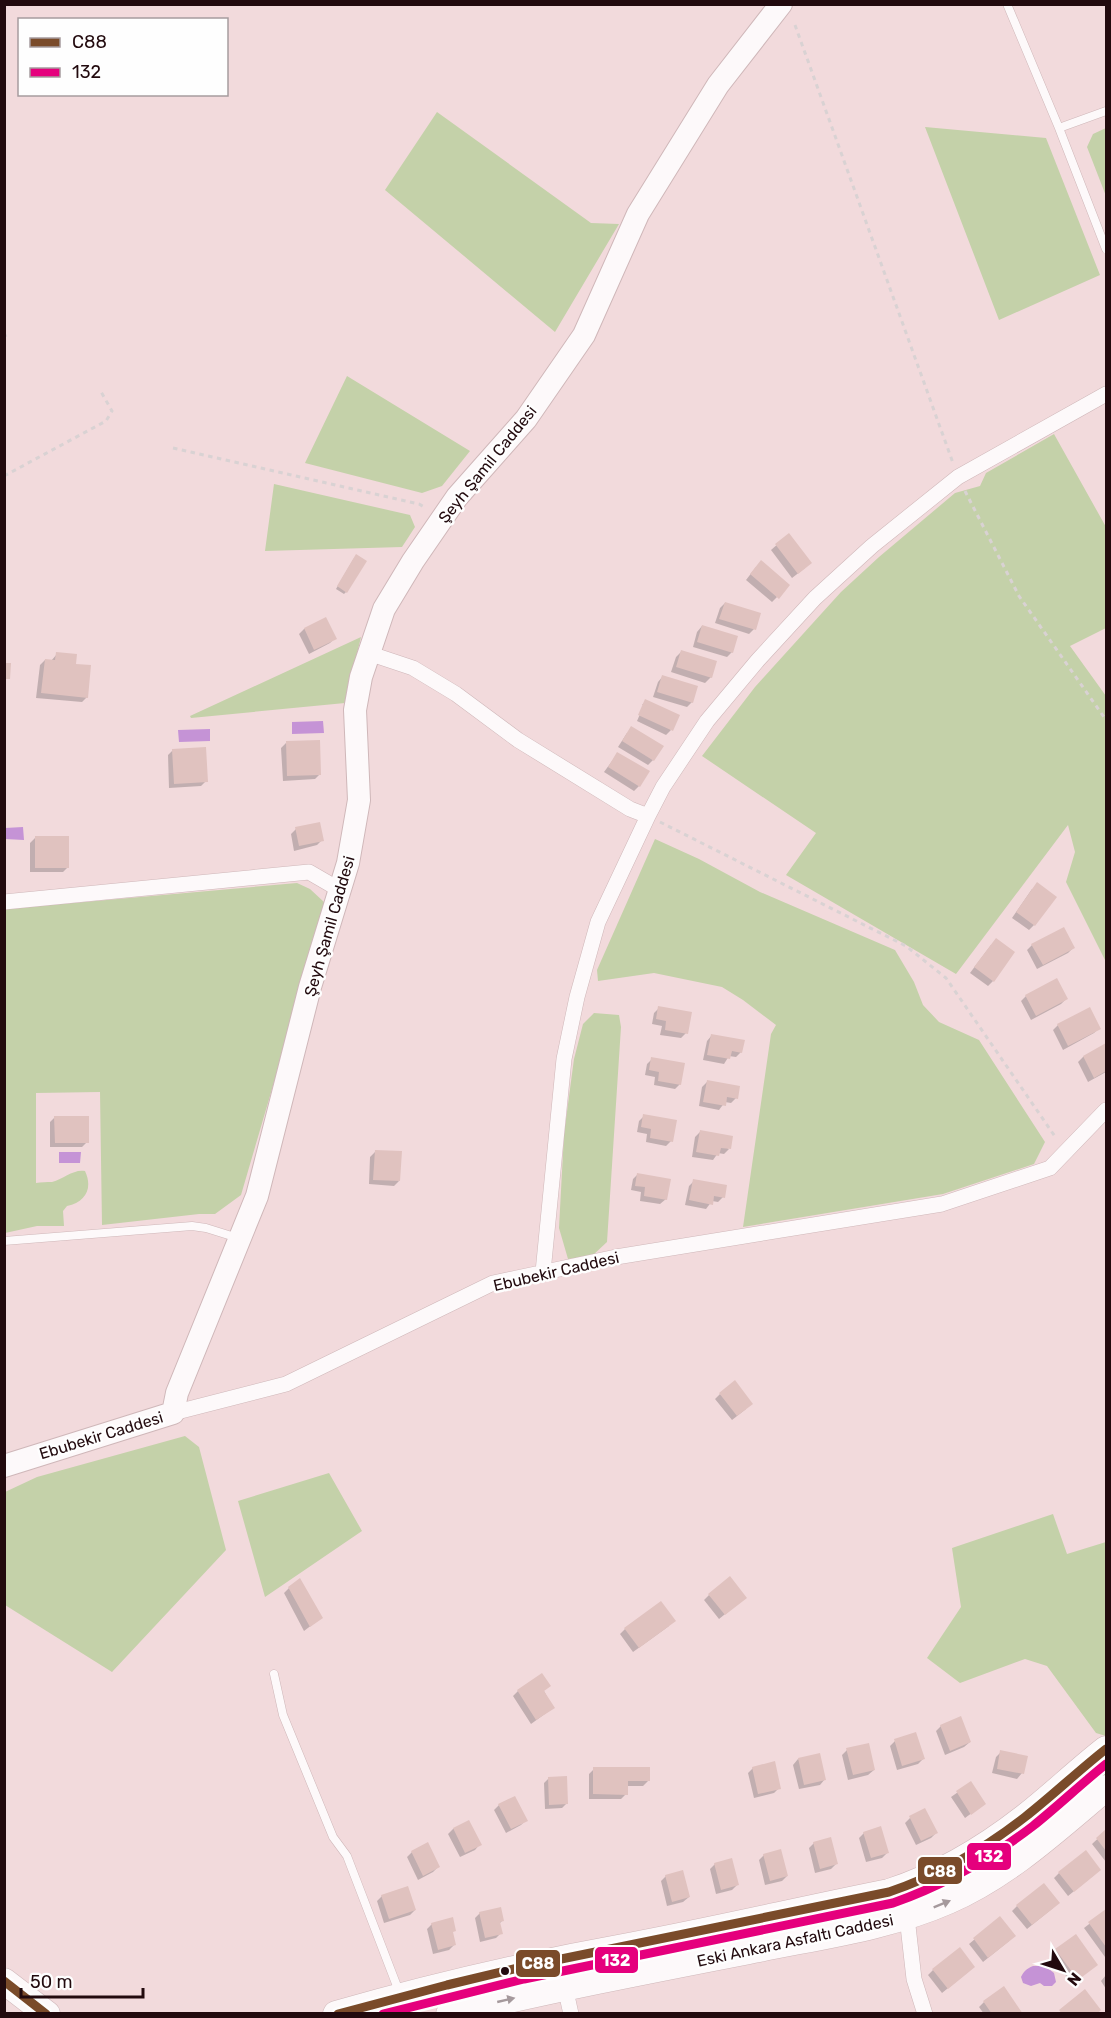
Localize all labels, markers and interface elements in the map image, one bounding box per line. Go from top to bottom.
legend [18,18,228,96]
text: C88 [72,31,107,53]
text: 132 [72,61,101,83]
street label: Şeyh Şamil Caddesi [434,402,540,527]
street label: Şeyh Şamil Caddesi [300,854,359,999]
street label: Ebubekir Caddesi [491,1248,621,1295]
street label: Ebubekir Caddesi [37,1408,165,1463]
line badge: 132 [966,1842,1012,1871]
text: 132 [975,1847,1003,1866]
line badge: C88 [917,1856,963,1885]
text: C88 [924,1862,957,1881]
one-way arrow [933,1899,951,1909]
street label: Eski Ankara Asfaltı Caddesi [695,1910,895,1971]
north arrow [1033,1940,1093,2000]
line badge: 132 [594,1946,639,1974]
line badge: C88 [515,1949,561,1978]
text: 132 [602,1951,630,1970]
text: C88 [522,1954,555,1973]
scale bar [21,1961,142,1999]
unlabelled marker [499,1965,511,1977]
text: N [1063,1969,1085,1990]
text: 50 m [30,1971,73,1993]
one-way arrow [496,1995,515,2005]

